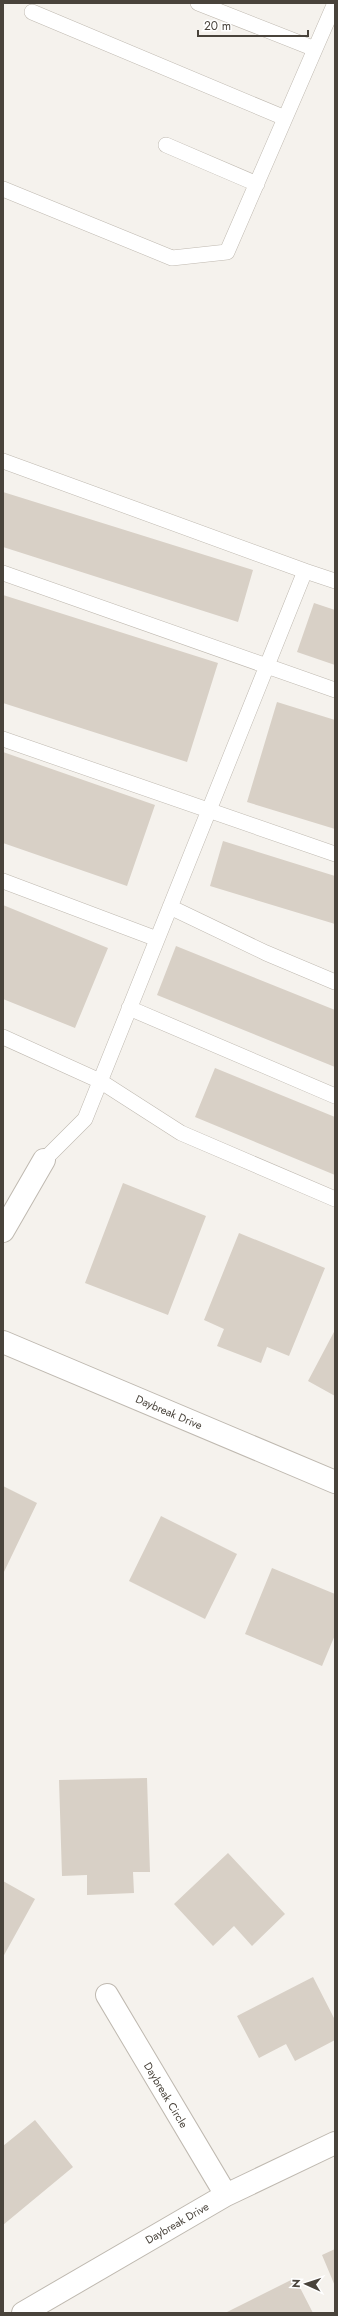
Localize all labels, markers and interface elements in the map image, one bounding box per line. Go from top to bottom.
scale bar [198,12,308,38]
text: 20 m [204,17,231,35]
street label: Daybreak Drive [133,1391,205,1433]
street label: Daybreak Circle [140,2059,192,2131]
street label: Daybreak Drive [142,2198,212,2248]
north arrow [286,2264,326,2304]
text: N [288,2279,304,2288]

